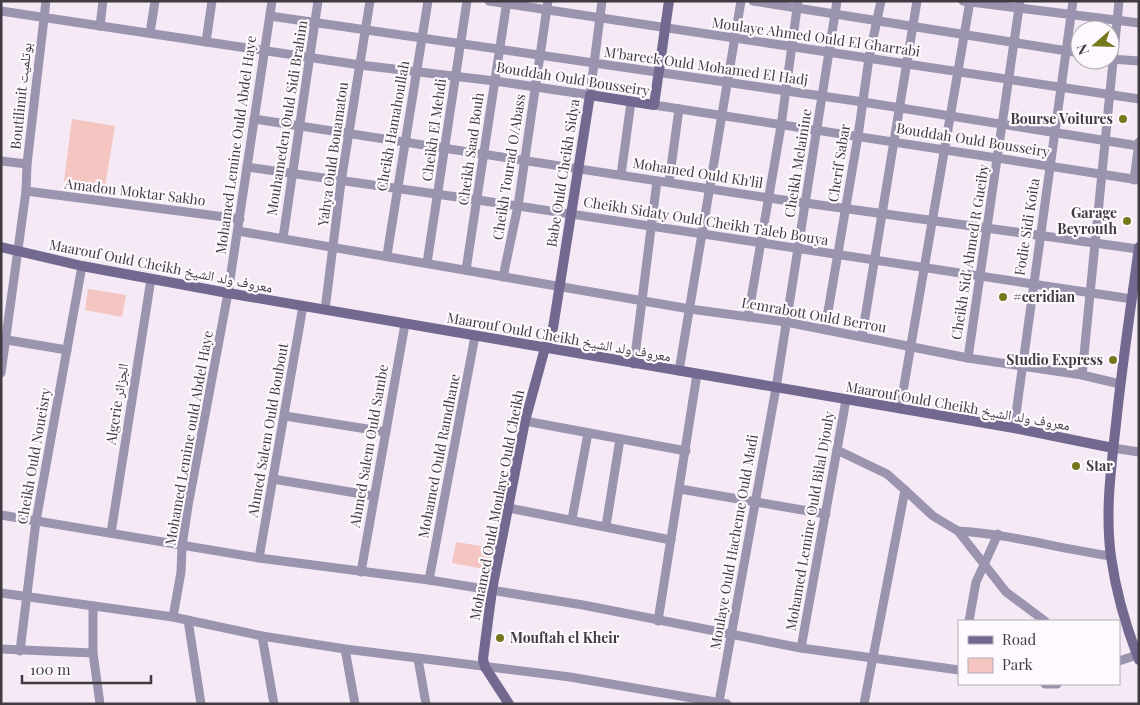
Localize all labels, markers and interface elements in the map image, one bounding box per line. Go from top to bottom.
street label: Moulaye Ahmed Ould El Gharrabi [711,12,922,61]
street label: Mouhameden Ould Sidi Brahim [262,18,311,217]
north arrow [1070,20,1120,70]
street label: Mohamed Lemine Ould Abdel Haye [211,34,260,256]
street label: Boutilimit بوتلميت [5,41,36,150]
street label: M'bareck Ould Mohamed El Hadj [603,42,809,89]
text: N [1072,42,1093,58]
street label: Bouddah Ould Bousseiry [495,57,651,100]
street label: Cheikh Hamahoullah [372,58,413,193]
street label: Cheikh El Mehdi [417,77,450,183]
street label: Yahya Ould Bouamatou [313,81,352,228]
street label: Cheikh Saad Bouh [453,90,488,207]
street label: Cheikh Tourad O/Abass [488,93,529,241]
street label: Babe Ould Cheikh Sidya [541,97,584,248]
street label: Cheikh Melainine [780,107,815,219]
place label: Bourse Voitures [1010,109,1113,128]
marker: Bourse Voitures [1117,113,1129,125]
street label: Bouddah Ould Bousseiry [895,118,1051,161]
street label: Cherif Sabar [823,122,854,203]
street label: Mohamed Ould Kh'lil [632,153,765,192]
street label: Cheikh Sid' Ahmed R Gueiby [946,163,993,341]
street label: Amadou Moktar Sakho [62,173,207,210]
street label: Fodie Sidi Koita [1009,177,1044,277]
street label: Cheikh Sidaty Ould Cheikh Taleb Bouya [582,192,830,249]
place label: Garage Beyrouth [1057,203,1117,238]
marker: Garage Beyrouth [1121,215,1133,227]
street label: Maarouf Ould Cheikh معروف ولد الشيخ [48,234,274,298]
place label: #ceridian [1013,287,1076,306]
marker: #ceridian [997,291,1009,303]
street label: Lemrabott Ould Berrou [740,292,888,337]
street label: Maarouf Ould Cheikh معروف ولد الشيخ [445,307,673,367]
street label: Mohamed Lemine ould Abdel Haye [160,329,217,547]
street label: Ahmed Salem Ould Boubout [243,340,292,520]
place label: Studio Express [1006,350,1103,369]
marker: Studio Express [1107,354,1119,366]
street label: Algerie الجزائر [101,362,132,447]
street label: Ahmed Salem Ould Sambe [345,363,392,530]
street label: Mohamed Ould Ramdhane [413,372,464,540]
street label: Maarouf Ould Cheikh معروف ولد الشيخ [844,376,1072,436]
street label: Cheikh Ould Noueisry [12,386,55,526]
street label: Mohamed Ould Moulaye Ould Cheikh [465,387,528,622]
street label: Mohamed Lemine Ould Bilal Djouly [781,410,838,632]
street label: Moulaye Ould Hacheme Ould Madi [705,433,762,651]
place label: Star [1086,456,1113,475]
marker: Star [1070,460,1082,472]
legend [958,620,1120,685]
place label: Mouftah el Kheir [510,628,620,647]
text: Road [1002,629,1036,649]
marker: Mouftah el Kheir [494,632,506,644]
scale bar [22,652,151,684]
text: Park [1002,654,1034,674]
text: 100 m [30,659,71,679]

